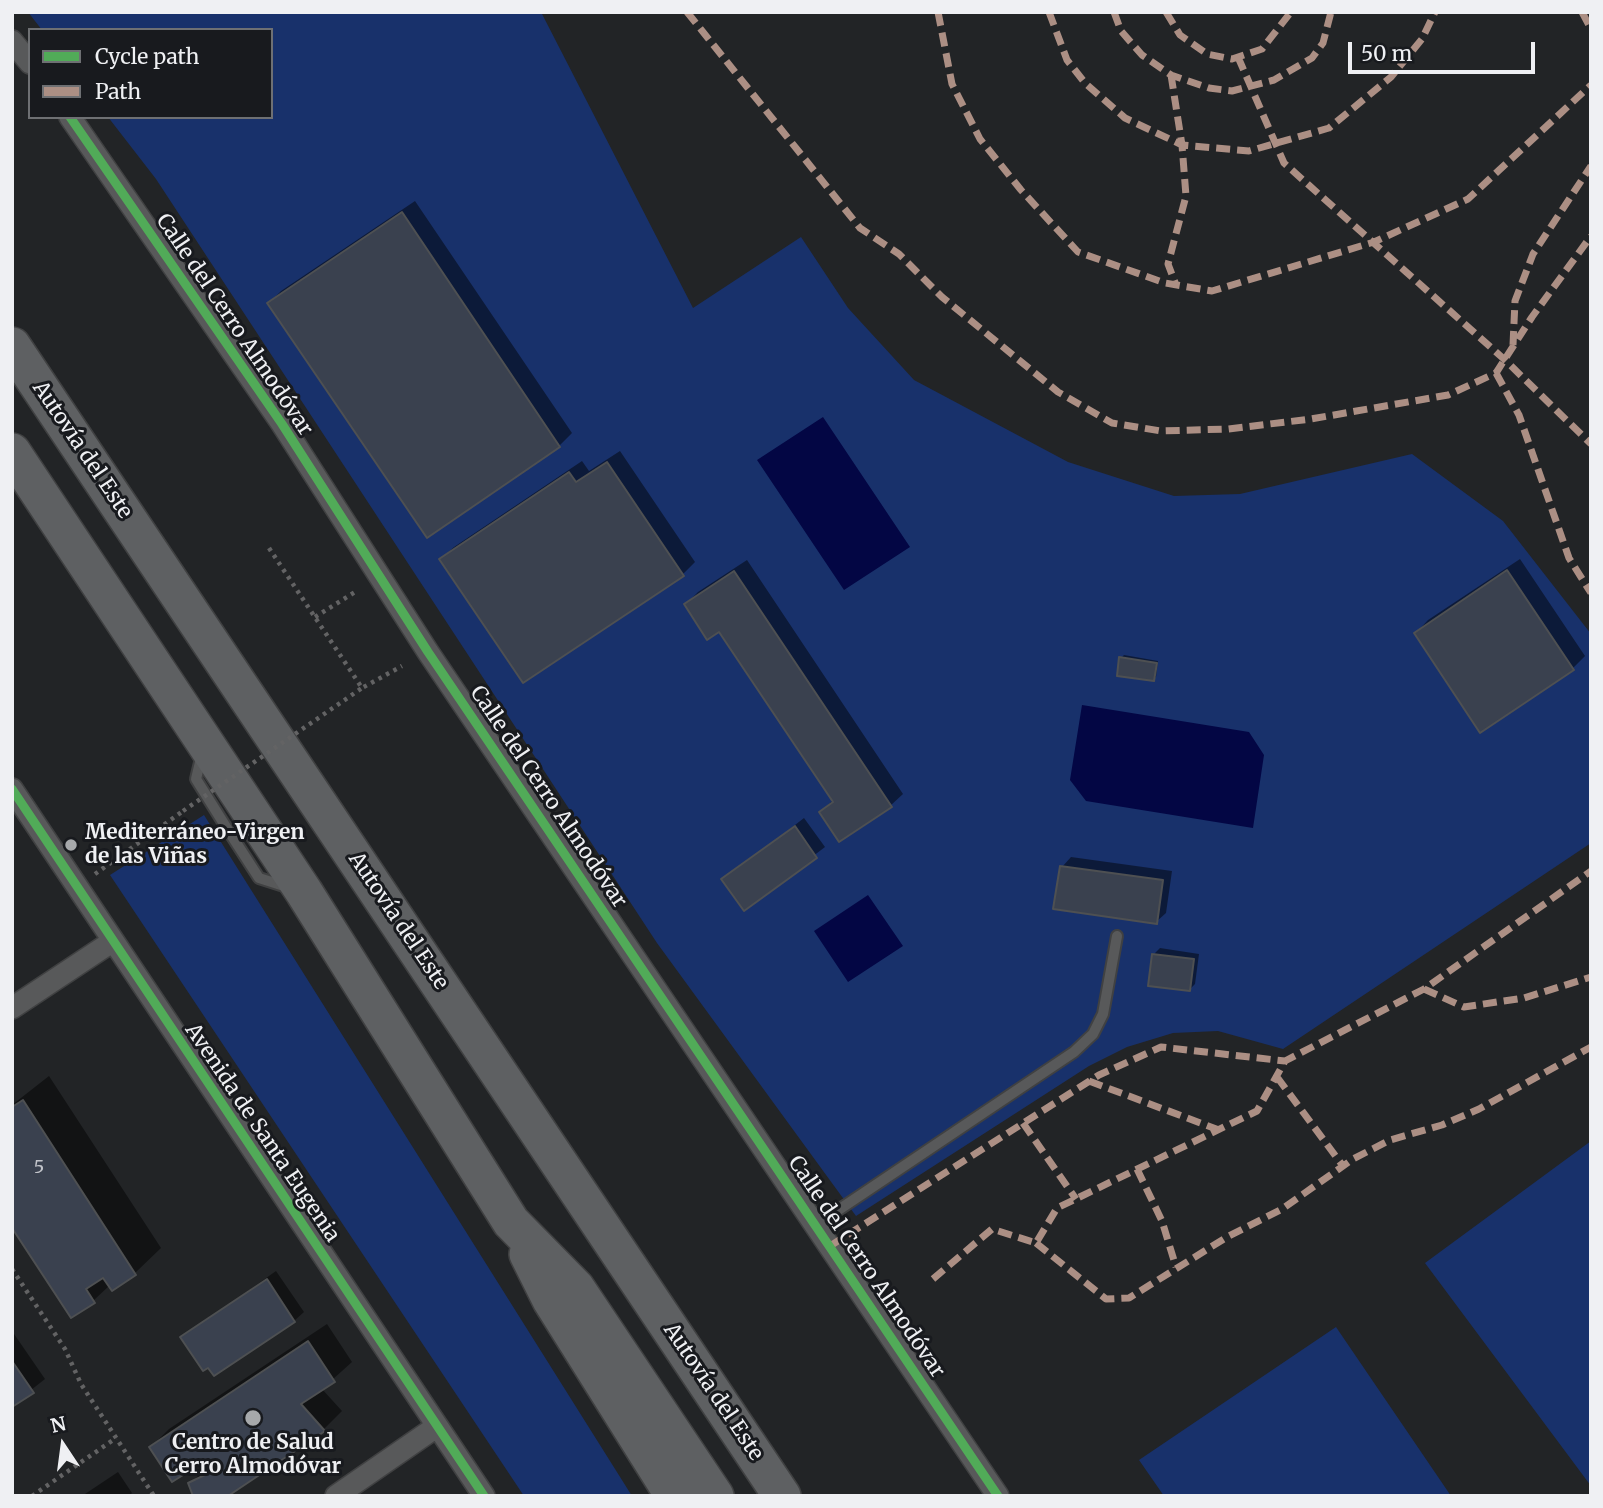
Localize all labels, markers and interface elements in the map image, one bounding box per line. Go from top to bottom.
legend [28,28,273,119]
scale bar [1351,28,1538,72]
text: 50 m [1361,40,1412,67]
text: Cycle path [95,43,199,70]
text: Path [95,78,141,105]
street label: Calle del Cerro Almodóvar [150,209,318,441]
street label: Autovía del Este [27,377,137,523]
street label: Calle del Cerro Almodóvar [464,681,632,913]
place label: Mediterráneo-Virgen de las Viñas [85,820,305,870]
marker: Mediterráneo-Virgen de las Viñas [63,837,79,853]
street label: Autovía del Este [343,848,453,994]
street label: Avenida de Santa Eugenia [179,1019,345,1247]
street label: Calle del Cerro Almodóvar [782,1151,950,1383]
house number: 5 [34,1157,44,1179]
street label: Autovía del Este [658,1319,768,1465]
marker: Centro de Salud Cerro Almodóvar [243,1408,263,1428]
north arrow [28,1410,98,1480]
text: N [48,1411,68,1438]
place label: Centro de Salud Cerro Almodóvar [165,1430,341,1480]

